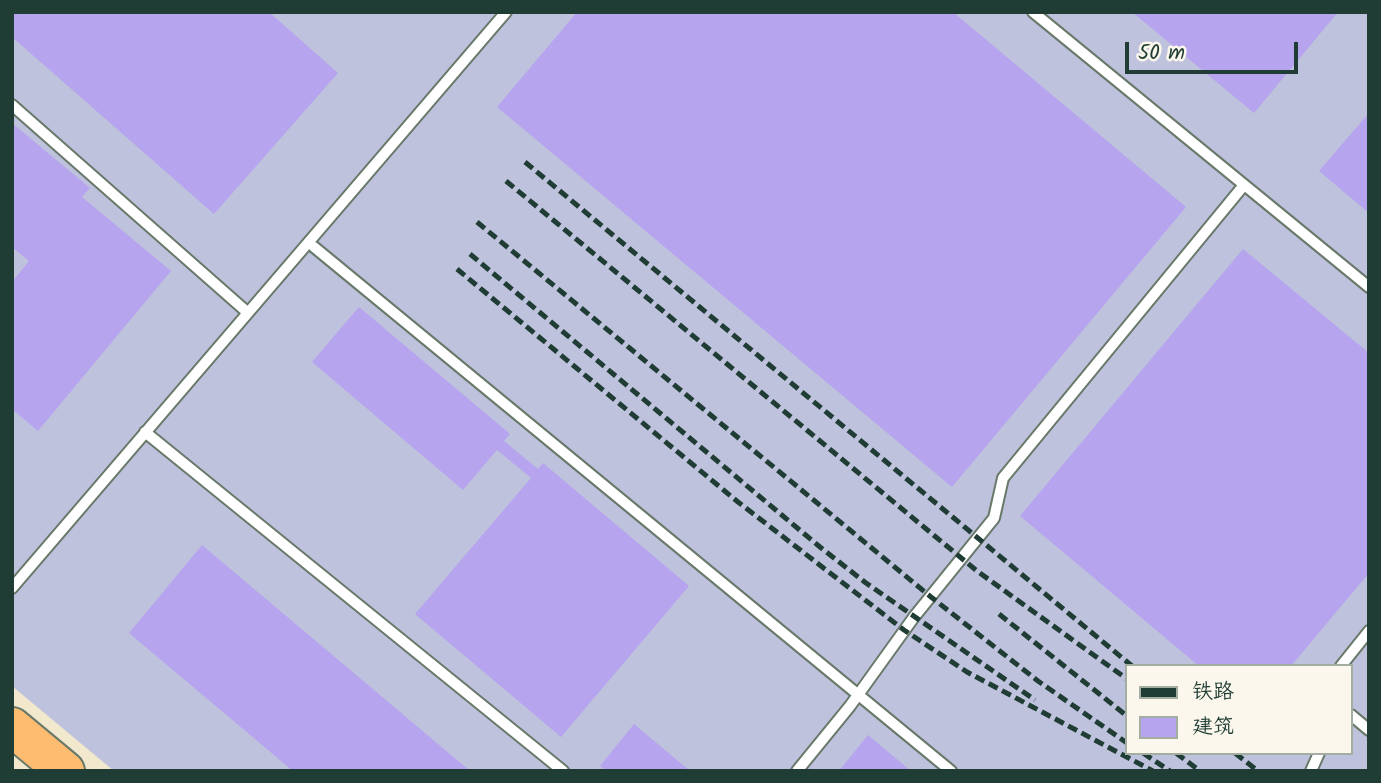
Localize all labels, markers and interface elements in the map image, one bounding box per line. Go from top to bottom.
scale bar [1129,28,1302,72]
text: 50 m [1138,37,1185,70]
legend [1126,664,1353,755]
text: 铁路 [1192,676,1234,709]
text: 建筑 [1192,711,1234,744]

